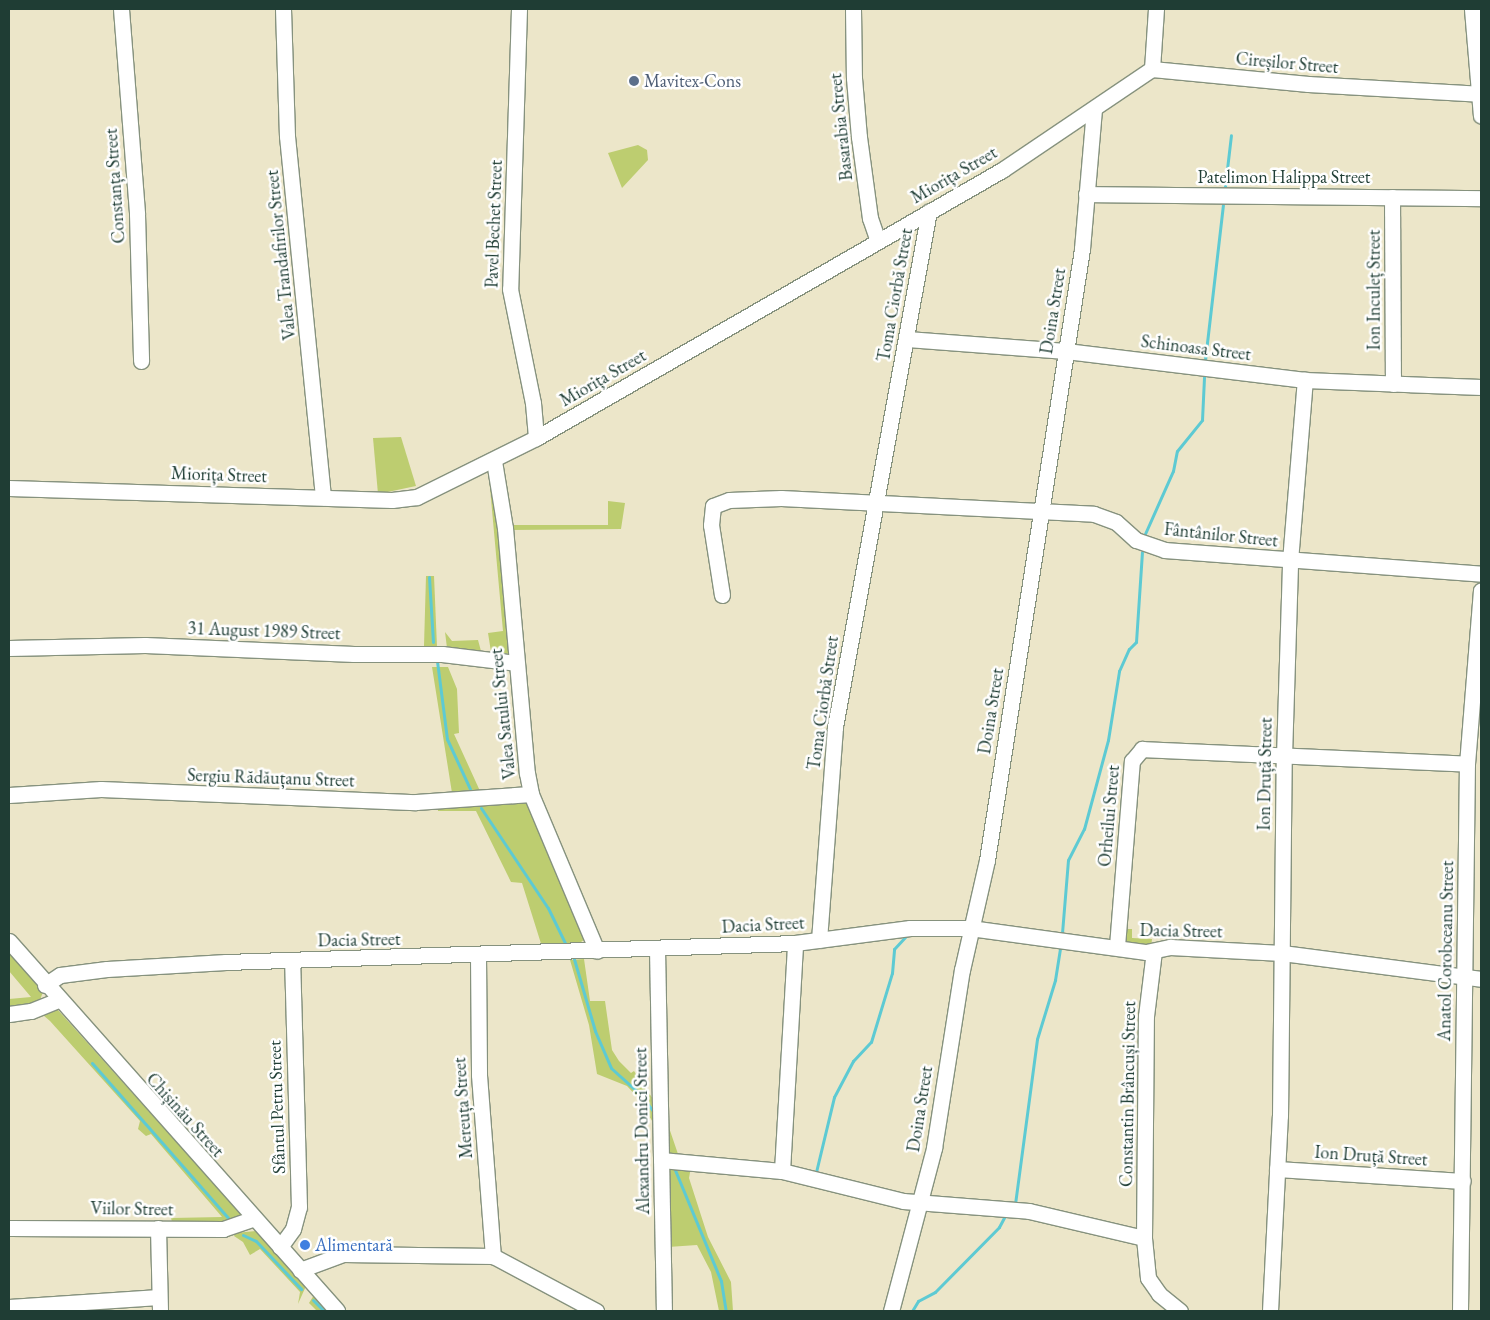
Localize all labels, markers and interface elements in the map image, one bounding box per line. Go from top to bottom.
street label: Cireșilor Street [1235,48,1339,78]
place label: Mavitex-Cons [644,70,741,92]
street label: Basarabia Street [825,72,857,182]
marker: Mavitex-Cons [628,75,640,87]
street label: Constanța Street [100,128,130,244]
street label: Miorița Street [907,142,1001,208]
street label: Pavel Bechet Street [481,160,507,288]
street label: Patelimon Halippa Street [1198,166,1370,188]
street label: Valea Trandafirilor Street [261,169,301,341]
street label: Toma Ciorbă Street [873,227,917,363]
street label: Ion Inculeț Street [1363,230,1385,350]
street label: Doina Street [1036,266,1070,356]
street label: Schinoasa Street [1140,331,1252,365]
street label: Miorița Street [556,345,650,411]
street label: Miorița Street [171,463,267,487]
street label: Fântânilor Street [1163,518,1279,552]
street label: 31 August 1989 Street [187,618,341,644]
street label: Toma Ciorbă Street [803,635,843,771]
street label: Valea Satului Street [485,647,521,781]
street label: Doina Street [974,666,1008,756]
street label: Ion Druță Street [1253,717,1277,831]
street label: Sergiu Rădăuțanu Street [187,764,355,792]
street label: Orheilui Street [1094,764,1124,868]
street label: Anatol Corobceanu Street [1434,861,1458,1041]
street label: Dacia Street [721,912,805,938]
street label: Dacia Street [1139,919,1223,943]
street label: Dacia Street [317,928,401,952]
street label: Constantin Brâncuși Street [1116,1001,1140,1187]
street label: Sfântul Petru Street [264,1040,290,1174]
street label: Alexandru Donici Street [630,1047,654,1215]
street label: Mereuța Street [449,1057,477,1159]
street label: Doina Street [903,1064,937,1154]
street label: Chișinău Street [142,1068,228,1162]
street label: Ion Druță Street [1314,1141,1428,1171]
street label: Viilor Street [90,1197,174,1221]
place label: Alimentară [315,1234,393,1256]
marker: Alimentară [299,1239,311,1251]

